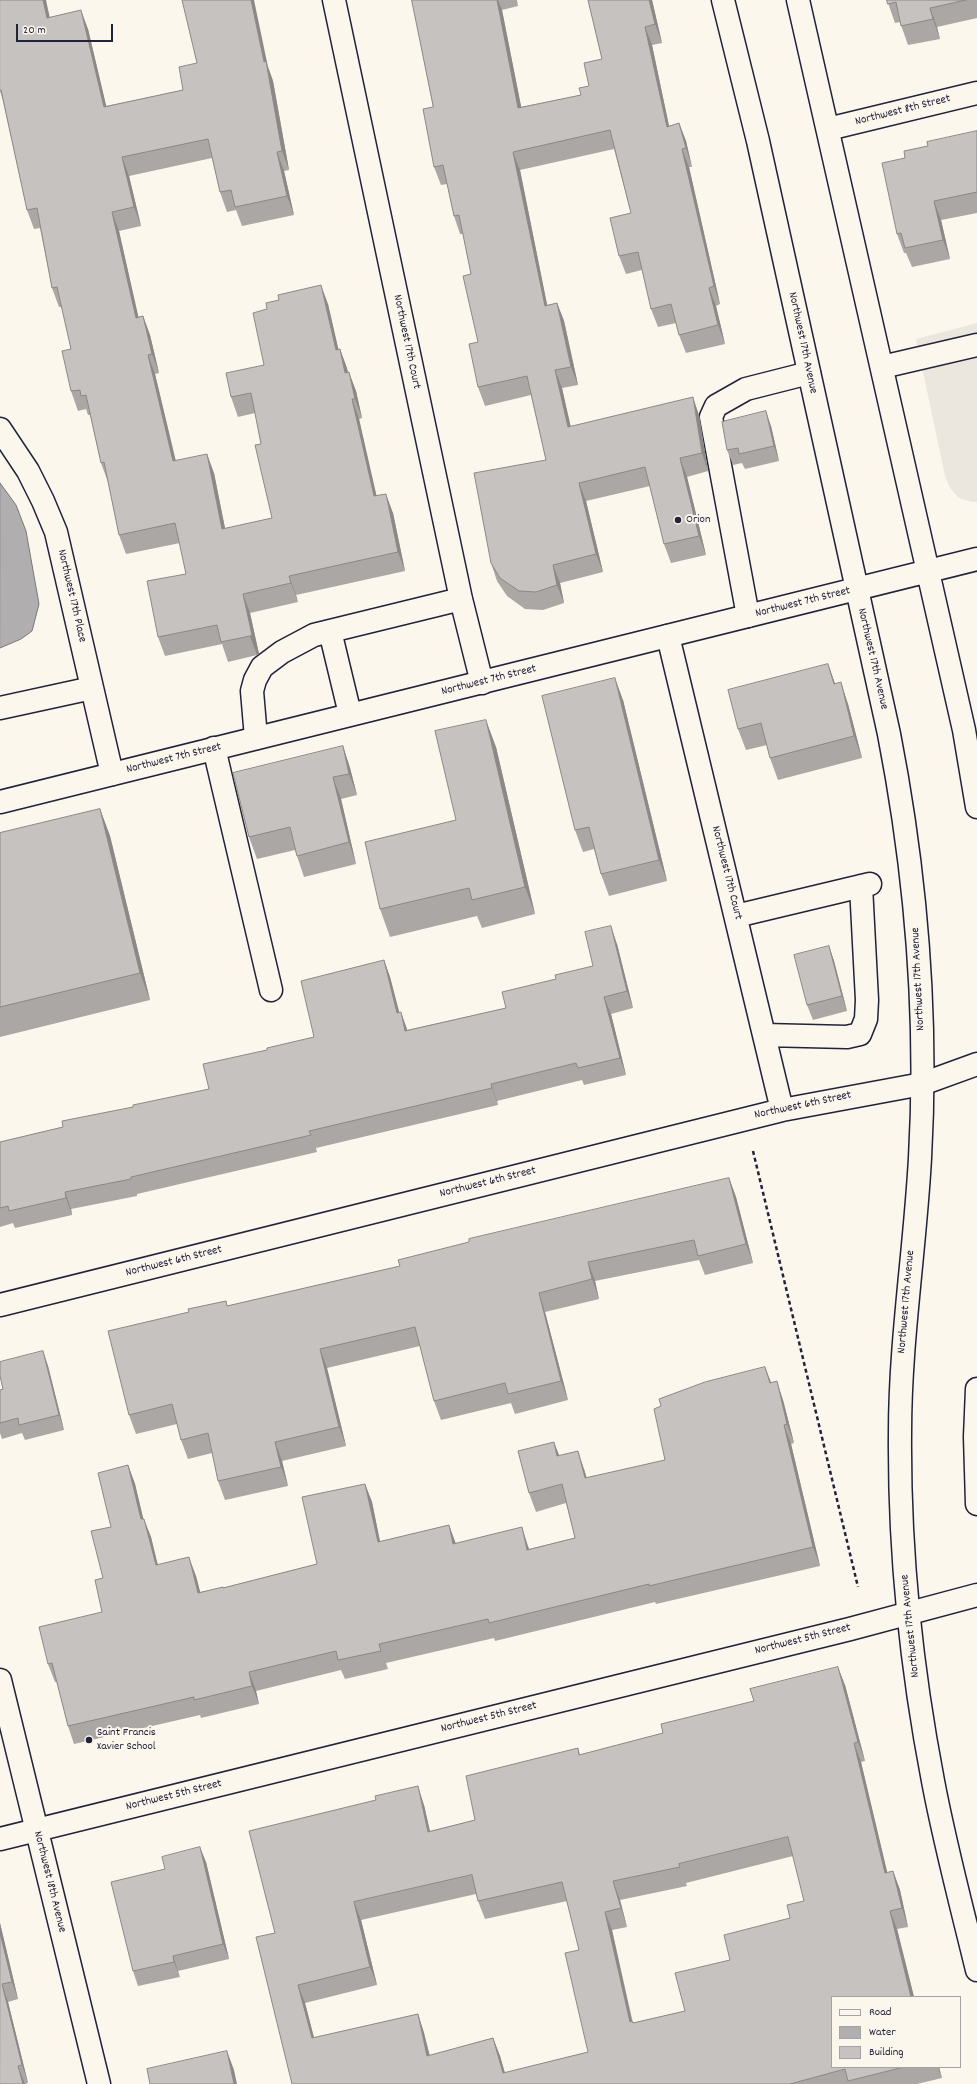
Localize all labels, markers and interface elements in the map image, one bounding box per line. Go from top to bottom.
scale bar [18,16,115,42]
text: 20 m [23,22,46,39]
street label: Northwest 8th Street [854,92,952,130]
street label: Northwest 17th Avenue [784,291,820,395]
street label: Northwest 17th Court [389,294,423,390]
place label: Orion [686,513,710,527]
marker: Orion [673,515,683,525]
street label: Northwest 17th Place [53,548,89,644]
street label: Northwest 7th Street [754,584,852,622]
street label: Northwest 17th Avenue [853,607,891,711]
street label: Northwest 7th Street [440,662,538,700]
street label: Northwest 7th Street [125,740,223,778]
street label: Northwest 17th Court [707,825,745,921]
street label: Northwest 17th Avenue [909,927,929,1031]
street label: Northwest 6th Street [753,1089,853,1123]
street label: Northwest 6th Street [438,1164,538,1202]
street label: Northwest 6th Street [124,1243,224,1281]
street label: Northwest 17th Avenue [895,1250,919,1354]
street label: Northwest 17th Avenue [898,1574,924,1678]
street label: Northwest 5th Street [754,1621,852,1659]
street label: Northwest 5th Street [440,1699,538,1737]
place label: Saint Francis Xavier School [97,1726,156,1754]
marker: Saint Francis Xavier School [84,1735,94,1745]
street label: Northwest 5th Street [125,1777,223,1815]
street label: Northwest 18th Avenue [29,1830,69,1934]
legend [831,1996,961,2068]
text: Road [869,2004,891,2021]
text: Water [869,2024,896,2041]
text: Building [869,2044,904,2061]

